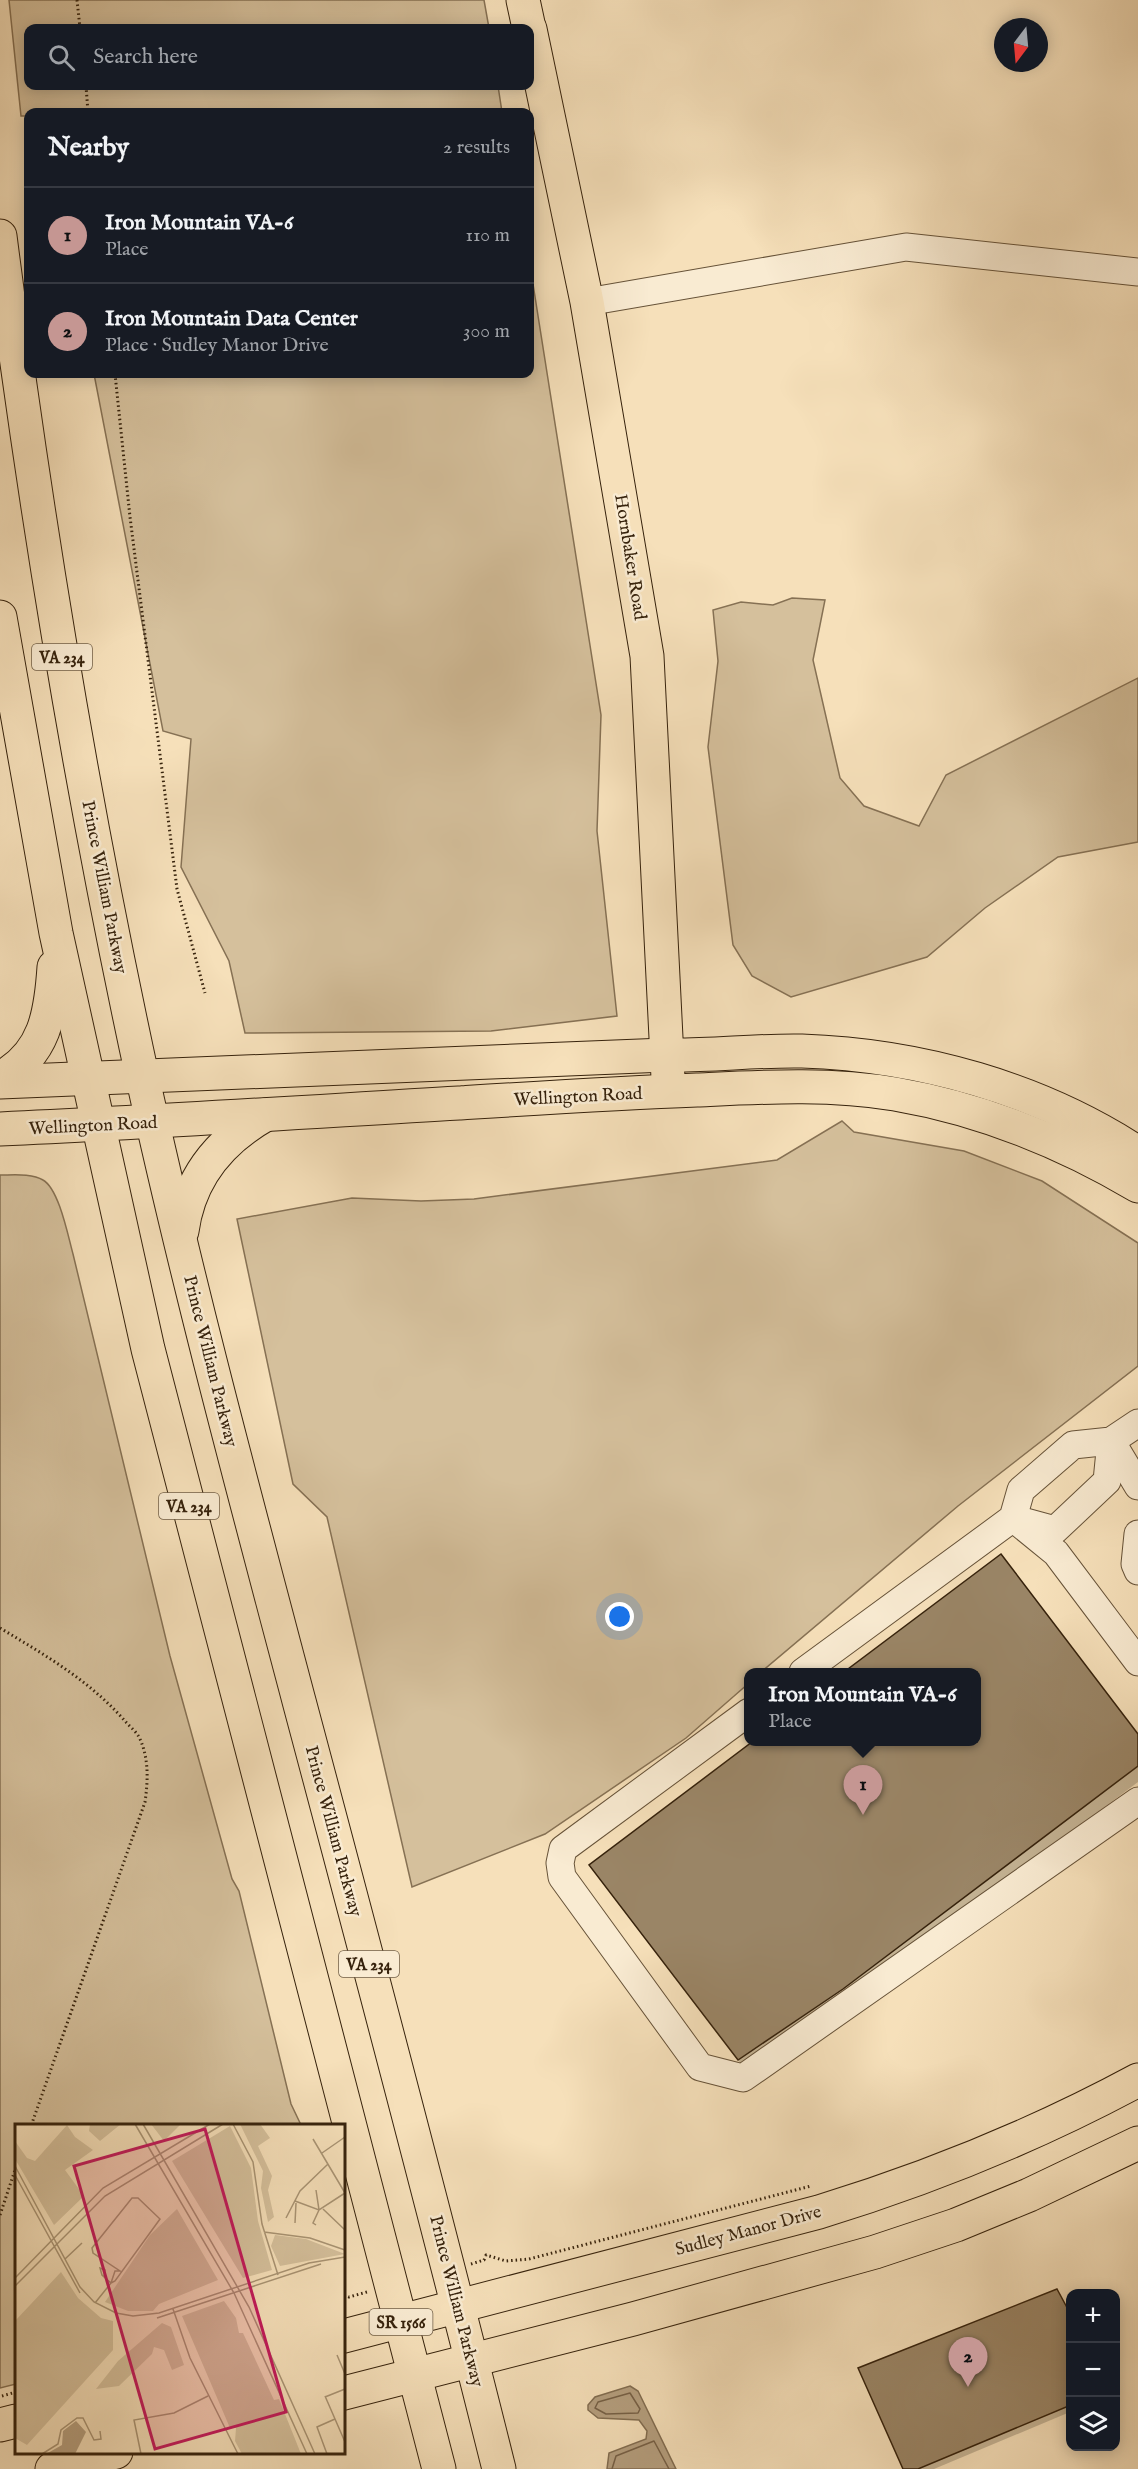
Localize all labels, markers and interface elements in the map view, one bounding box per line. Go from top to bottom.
north arrow [994,18,1048,72]
search box [24,24,534,90]
icon: search [45,41,78,74]
text: Search here [93,43,198,71]
text: Nearby [48,131,129,164]
text: 2 results [443,135,510,160]
text: Iron Mountain VA-6 [105,209,293,237]
text: 1 [64,223,71,248]
text: 110 m [466,223,510,248]
text: Place [105,237,148,262]
text: Iron Mountain Data Center [105,305,358,333]
text: 2 [63,319,72,344]
text: 300 m [463,319,510,344]
text: Place · Sudley Manor Drive [105,333,329,358]
street label: Hornbaker Road [608,493,651,622]
road number: VA 234 [32,644,92,670]
street label: Prince William Parkway [75,799,132,976]
street label: Wellington Road [513,1083,643,1112]
street label: Wellington Road [28,1112,158,1141]
street label: Prince William Parkway [177,1273,242,1450]
road number: VA 234 [159,1493,219,1519]
your location [605,1602,634,1631]
popup [744,1668,981,1746]
text: Iron Mountain VA-6 [768,1681,957,1709]
text: Place [768,1709,812,1734]
street label: Prince William Parkway [299,1743,366,1919]
pin: 1 [844,1766,882,1815]
road number: VA 234 [339,1951,399,1977]
inset map [15,2124,345,2454]
street label: Sudley Manor Drive [673,2201,824,2262]
street label: Prince William Parkway [423,2213,488,2390]
map controls [1066,2289,1120,2451]
button: + [1066,2289,1120,2343]
road number: SR 1566 [370,2309,432,2335]
pin: 2 [948,2338,988,2387]
button: − [1066,2343,1120,2397]
button: layers [1066,2397,1120,2451]

